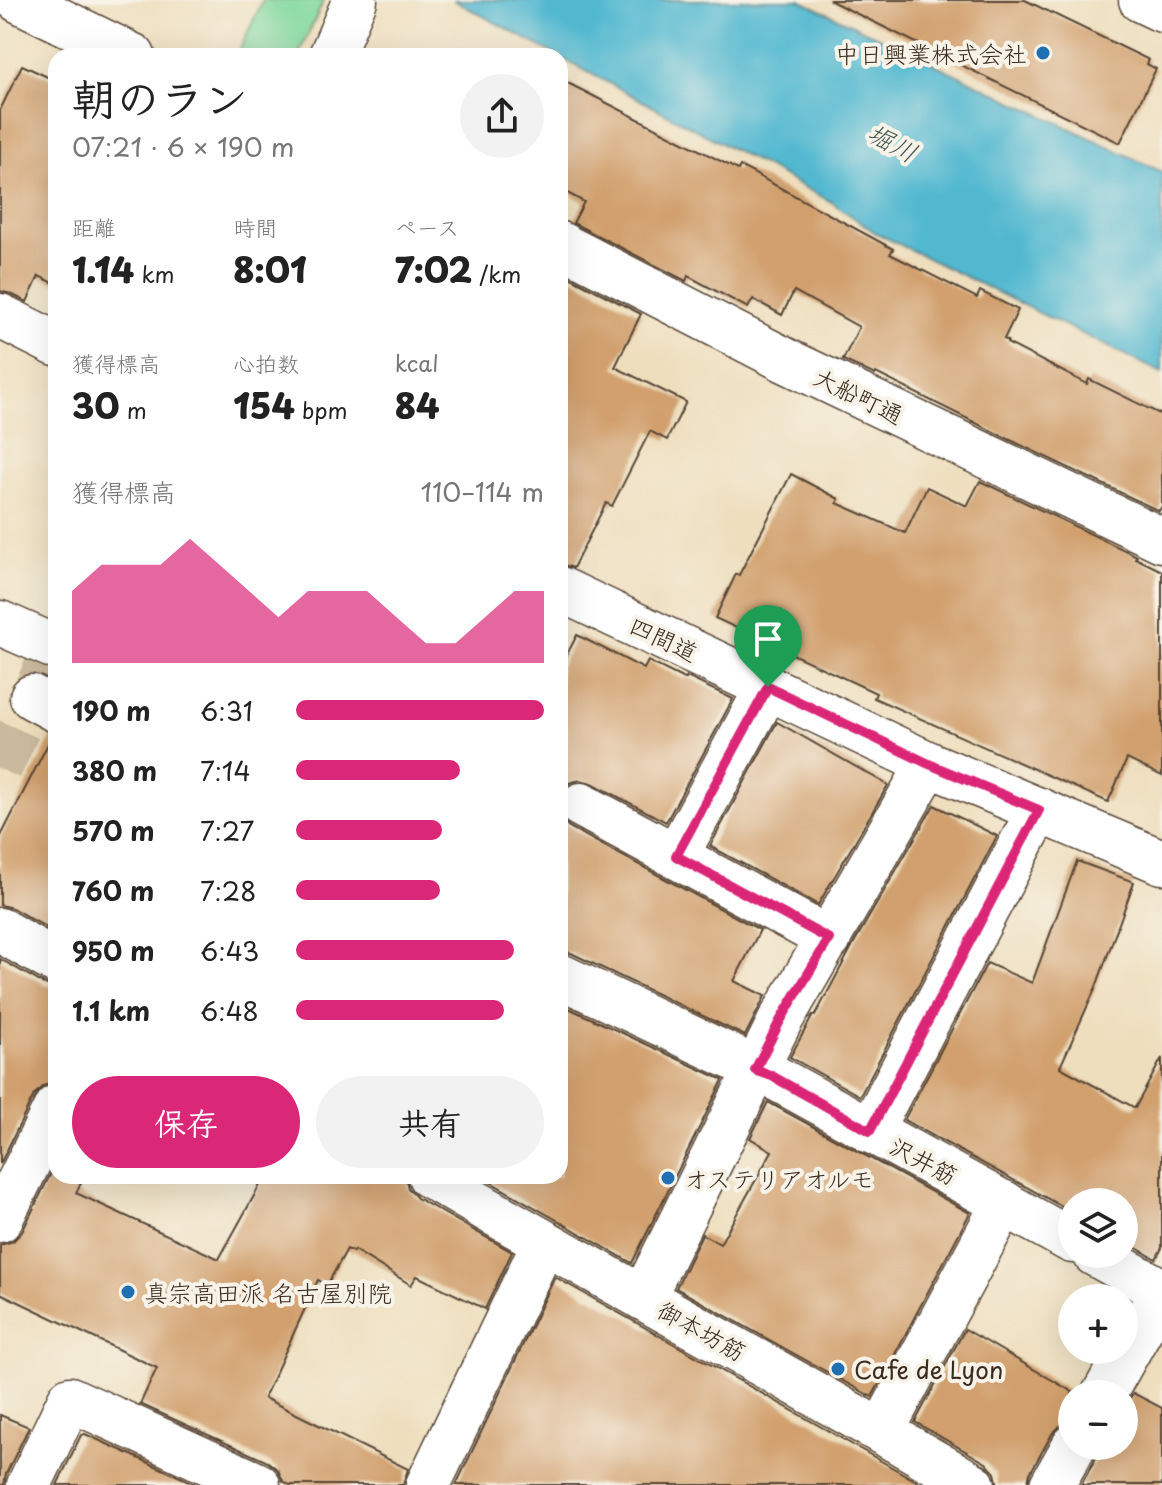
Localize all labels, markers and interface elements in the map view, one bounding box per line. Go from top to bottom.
place label: 中日興業株式会社 [835,35,1027,71]
marker: 中日興業株式会社 [1034,44,1052,62]
text: 朝のラン [72,64,248,130]
button: share [460,74,544,158]
water label: 堀川 [861,113,925,171]
text: 07:21 · 6 × 190 m [72,127,294,166]
text: 距離 [72,210,116,243]
text: 時間 [233,210,277,243]
text: ペース [395,210,459,243]
text: 1.14 [72,243,134,295]
text: 8:01 [233,243,307,295]
text: 7:02 [395,243,472,295]
text: km [134,257,174,290]
text: /km [472,257,521,290]
text: 獲得標高 [72,346,160,379]
text: 心拍数 [233,346,299,379]
text: kcal [395,346,439,379]
street label: 大船町通 [808,358,910,432]
text: 30 [72,379,120,431]
text: 154 [233,379,295,431]
text: 84 [395,379,439,431]
text: m [120,393,147,426]
text: bpm [295,393,348,426]
text: 獲得標高 [72,472,176,511]
text: 110–114 m [421,472,544,511]
pin [734,605,802,687]
street label: 四間道 [624,606,704,670]
icon: arrive [746,617,790,661]
text: 190 m [72,691,151,730]
text: 6:31 [200,691,253,730]
text: 380 m [72,751,157,790]
text: 7:14 [200,751,251,790]
text: 570 m [72,811,155,850]
text: 7:27 [200,811,254,850]
text: 760 m [72,871,154,910]
text: 7:28 [200,871,256,910]
text: 950 m [72,931,154,970]
text: 6:43 [200,931,259,970]
text: 1.1 km [72,991,150,1030]
text: 6:48 [200,991,259,1030]
button: 保存 [72,1076,300,1168]
button: 共有 [316,1076,544,1168]
street label: 沢井筋 [884,1127,964,1193]
place label: オステリアオルモ [684,1160,875,1196]
marker: オステリアオルモ [659,1169,677,1187]
map controls [1058,1188,1138,1460]
button: layers [1058,1188,1138,1268]
place label: 真宗高田派 名古屋別院 [144,1274,392,1310]
marker: 真宗高田派 名古屋別院 [119,1283,137,1301]
button: + [1058,1284,1138,1364]
street label: 御本坊筋 [651,1291,753,1369]
place label: Cafe de Lyon [854,1351,1003,1387]
marker: Cafe de Lyon [829,1360,847,1378]
button: − [1058,1380,1138,1460]

